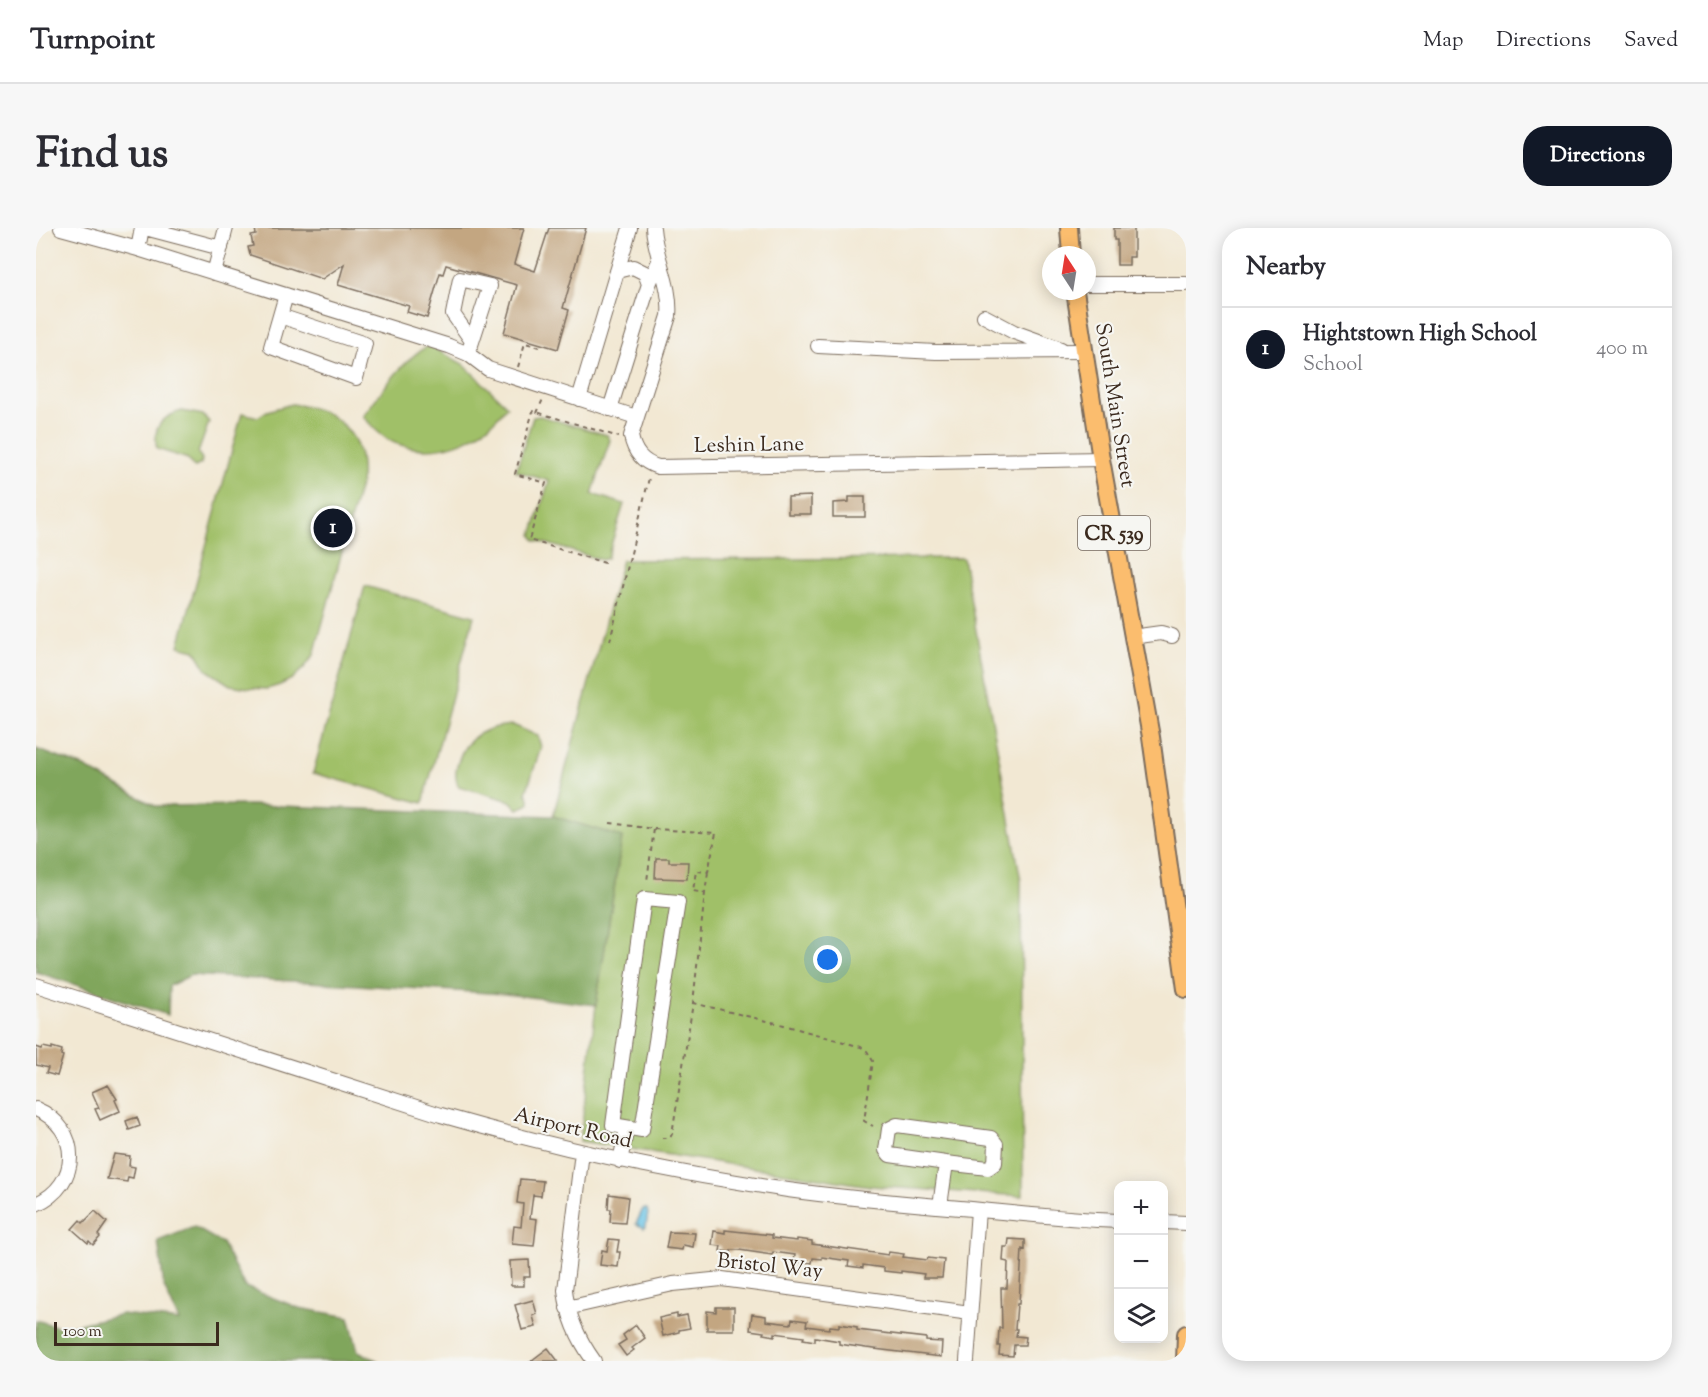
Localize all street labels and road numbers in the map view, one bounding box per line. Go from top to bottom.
street label: South Main Street [1086,321,1142,490]
street label: Leshin Lane [694,430,804,462]
road number: CR 539 [1078,516,1150,550]
street label: Airport Road [510,1101,635,1157]
street label: Bristol Way [715,1247,825,1288]

